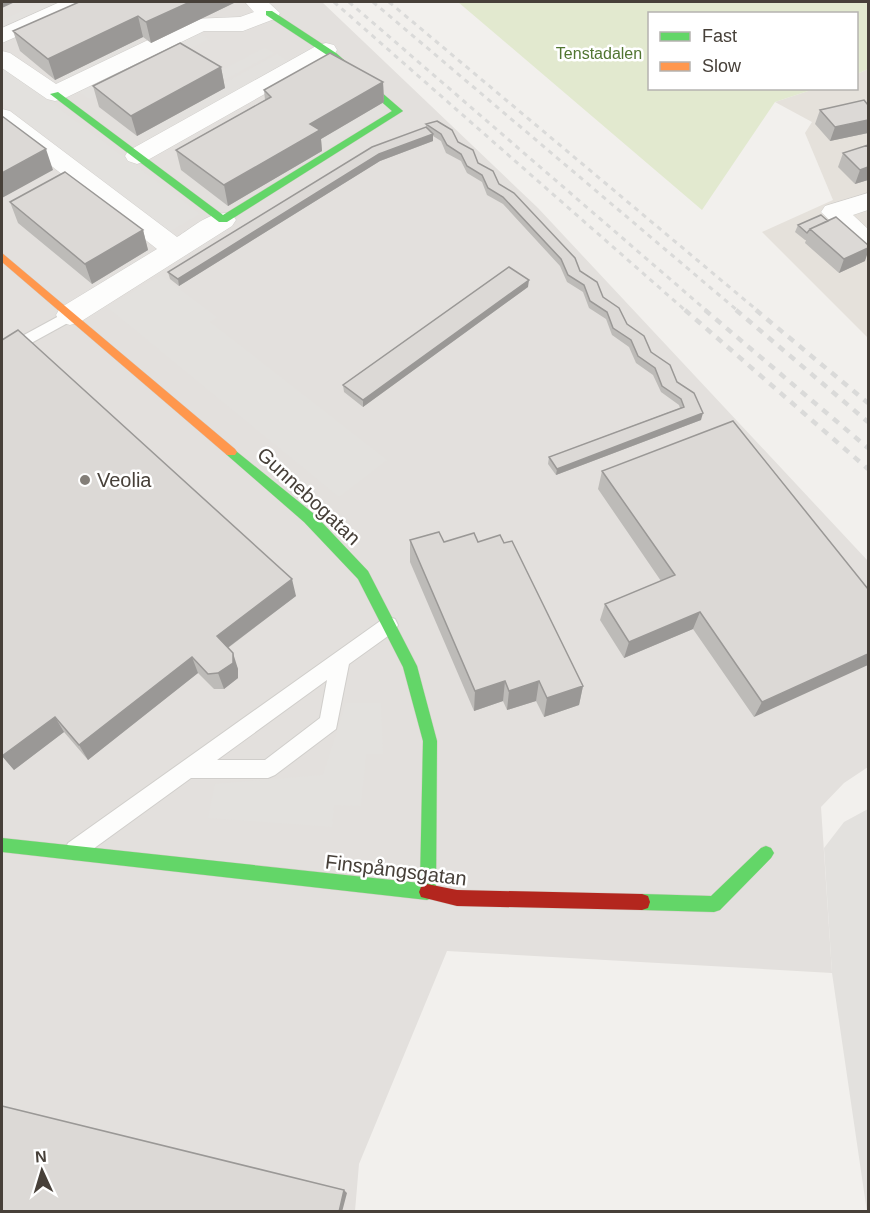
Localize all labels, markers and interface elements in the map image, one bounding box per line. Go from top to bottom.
legend [648,12,858,90]
text: Fast [702,26,737,46]
park label: Tenstadalen [556,45,642,62]
text: Slow [702,56,742,76]
street label: Gunnebogatan [253,443,365,549]
place label: Veolia [97,469,152,491]
marker: Veolia [78,473,92,487]
street label: Finspångsgatan [324,850,468,890]
north arrow [12,1141,72,1201]
text: N [35,1148,47,1165]

